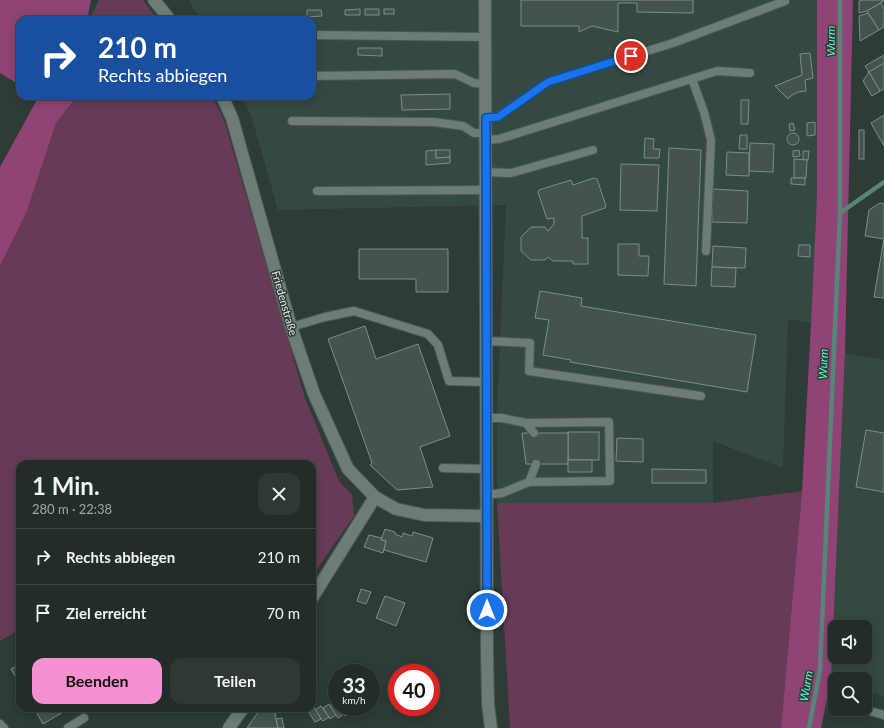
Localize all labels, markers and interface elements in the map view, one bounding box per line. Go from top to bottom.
water label: Wurm [823,26,838,56]
text: 210 m [98,30,177,64]
icon: right [32,32,84,84]
pin [614,39,648,73]
icon: arrive [620,45,642,67]
text: Rechts abbiegen [98,64,227,86]
street label: Friedenstraße [270,269,300,337]
water label: Wurm [815,348,831,380]
text: 1 Min. [32,471,100,500]
button: close [258,473,300,515]
text: 280 m · 22:38 [32,501,112,517]
icon: right [32,546,54,568]
text: Rechts abbiegen [66,548,175,566]
text: 210 m [258,548,300,566]
position arrow [466,589,508,631]
icon: arrive [32,602,54,624]
text: Ziel erreicht [66,604,146,622]
text: 70 m [266,604,300,622]
map controls [828,620,872,716]
button: sound [828,620,872,664]
button: Beenden [32,658,162,704]
button: Teilen [170,658,300,704]
speed limit sign: 40 [388,664,440,716]
water label: Wurm [796,669,816,703]
button: search [828,672,872,716]
text: 33 [342,673,366,697]
text: km/h [342,694,366,706]

